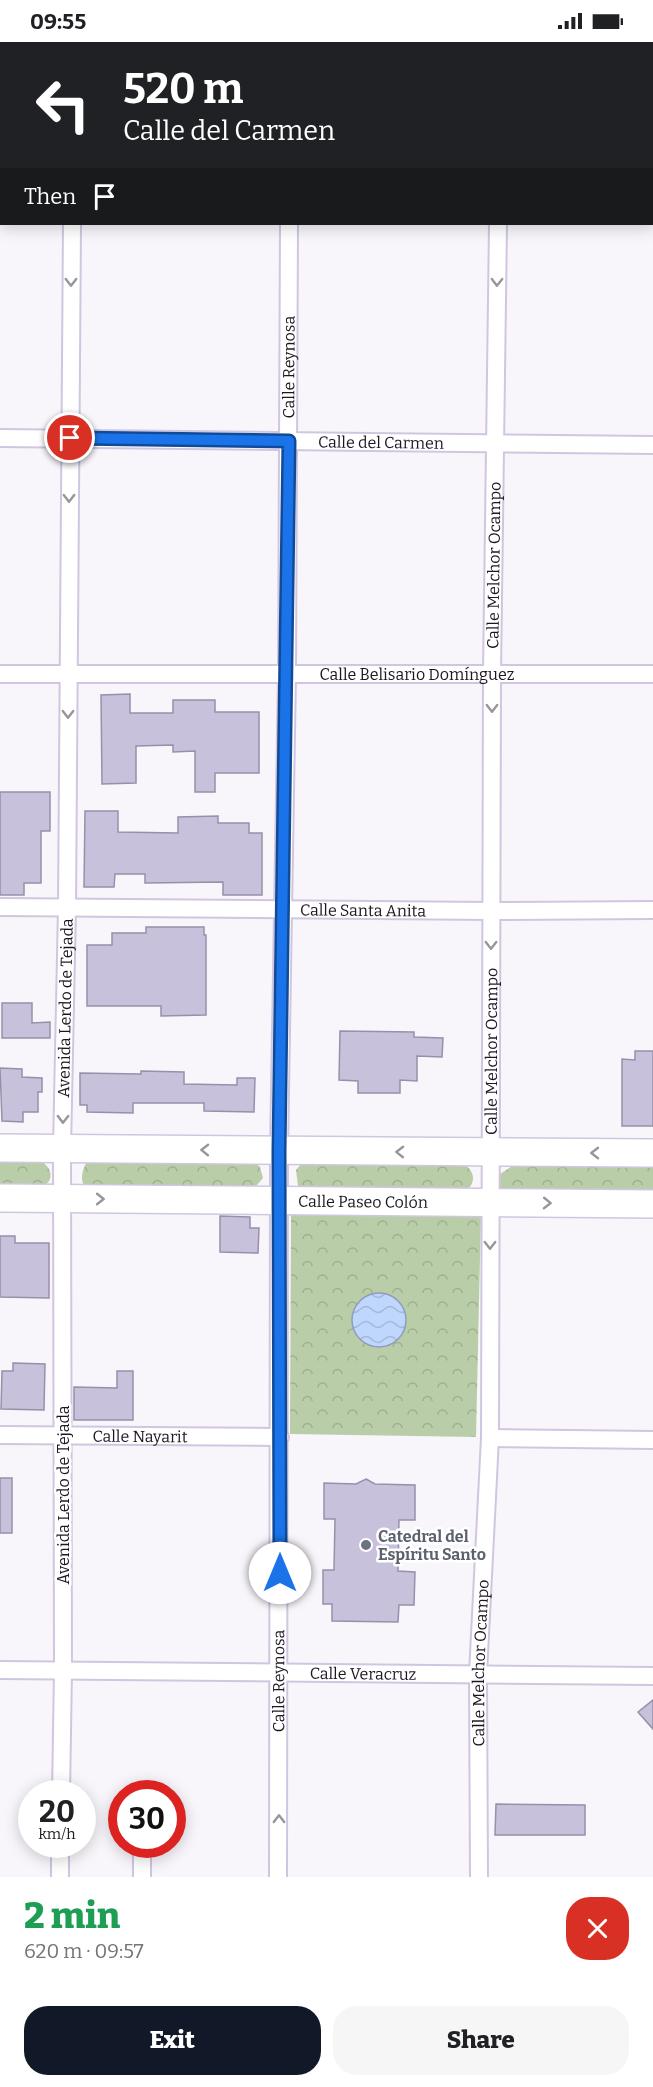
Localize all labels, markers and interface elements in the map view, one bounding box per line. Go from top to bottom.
text: 09:55 [30,8,86,35]
text: 520 m [123,64,243,114]
icon: left [24,66,102,144]
text: Calle del Carmen [123,115,335,147]
icon: arrive [88,180,121,213]
text: Then [24,183,76,210]
one-way arrow [65,277,77,286]
one-way arrow [491,277,503,286]
street label: Calle Reynosa [279,315,298,418]
pin [44,412,95,463]
icon: arrive [53,421,86,454]
street label: Calle del Carmen [318,432,444,452]
street label: Calle Melchor Ocampo [483,482,504,649]
one-way arrow [63,493,75,502]
street label: Calle Belisario Domínguez [320,665,515,684]
one-way arrow [486,703,498,712]
one-way arrow [62,709,74,718]
street label: Calle Santa Anita [300,900,426,920]
street label: Avenida Lerdo de Tejada [54,918,76,1098]
one-way arrow [485,940,497,949]
street label: Calle Melchor Ocampo [481,968,501,1135]
one-way arrow [57,1114,69,1123]
one-way arrow [200,1144,209,1156]
one-way arrow [395,1146,404,1158]
one-way arrow [590,1147,599,1159]
street label: Calle Paseo Colón [298,1191,428,1211]
one-way arrow [96,1193,105,1206]
one-way arrow [543,1197,552,1210]
one-way arrow [484,1240,496,1249]
street label: Avenida Lerdo de Tejada [54,1405,73,1585]
street label: Calle Nayarit [92,1426,188,1446]
place label: Catedral del Espíritu Santo [378,1527,486,1564]
marker: Catedral del Espíritu Santo [359,1538,373,1552]
position arrow [248,1541,312,1605]
street label: Calle Melchor Ocampo [468,1579,492,1747]
street label: Calle Reynosa [269,1629,288,1732]
street label: Calle Veracruz [310,1663,417,1683]
speed limit sign: 30 [108,1780,186,1858]
text: 20 [39,1794,75,1830]
one-way arrow [273,1814,285,1823]
text: km/h [38,1825,76,1843]
text: 2 min [24,1894,120,1938]
button: close [566,1897,629,1960]
text: 620 m · 09:57 [24,1939,144,1963]
button: Exit [24,2006,321,2075]
button: Share [333,2006,629,2075]

